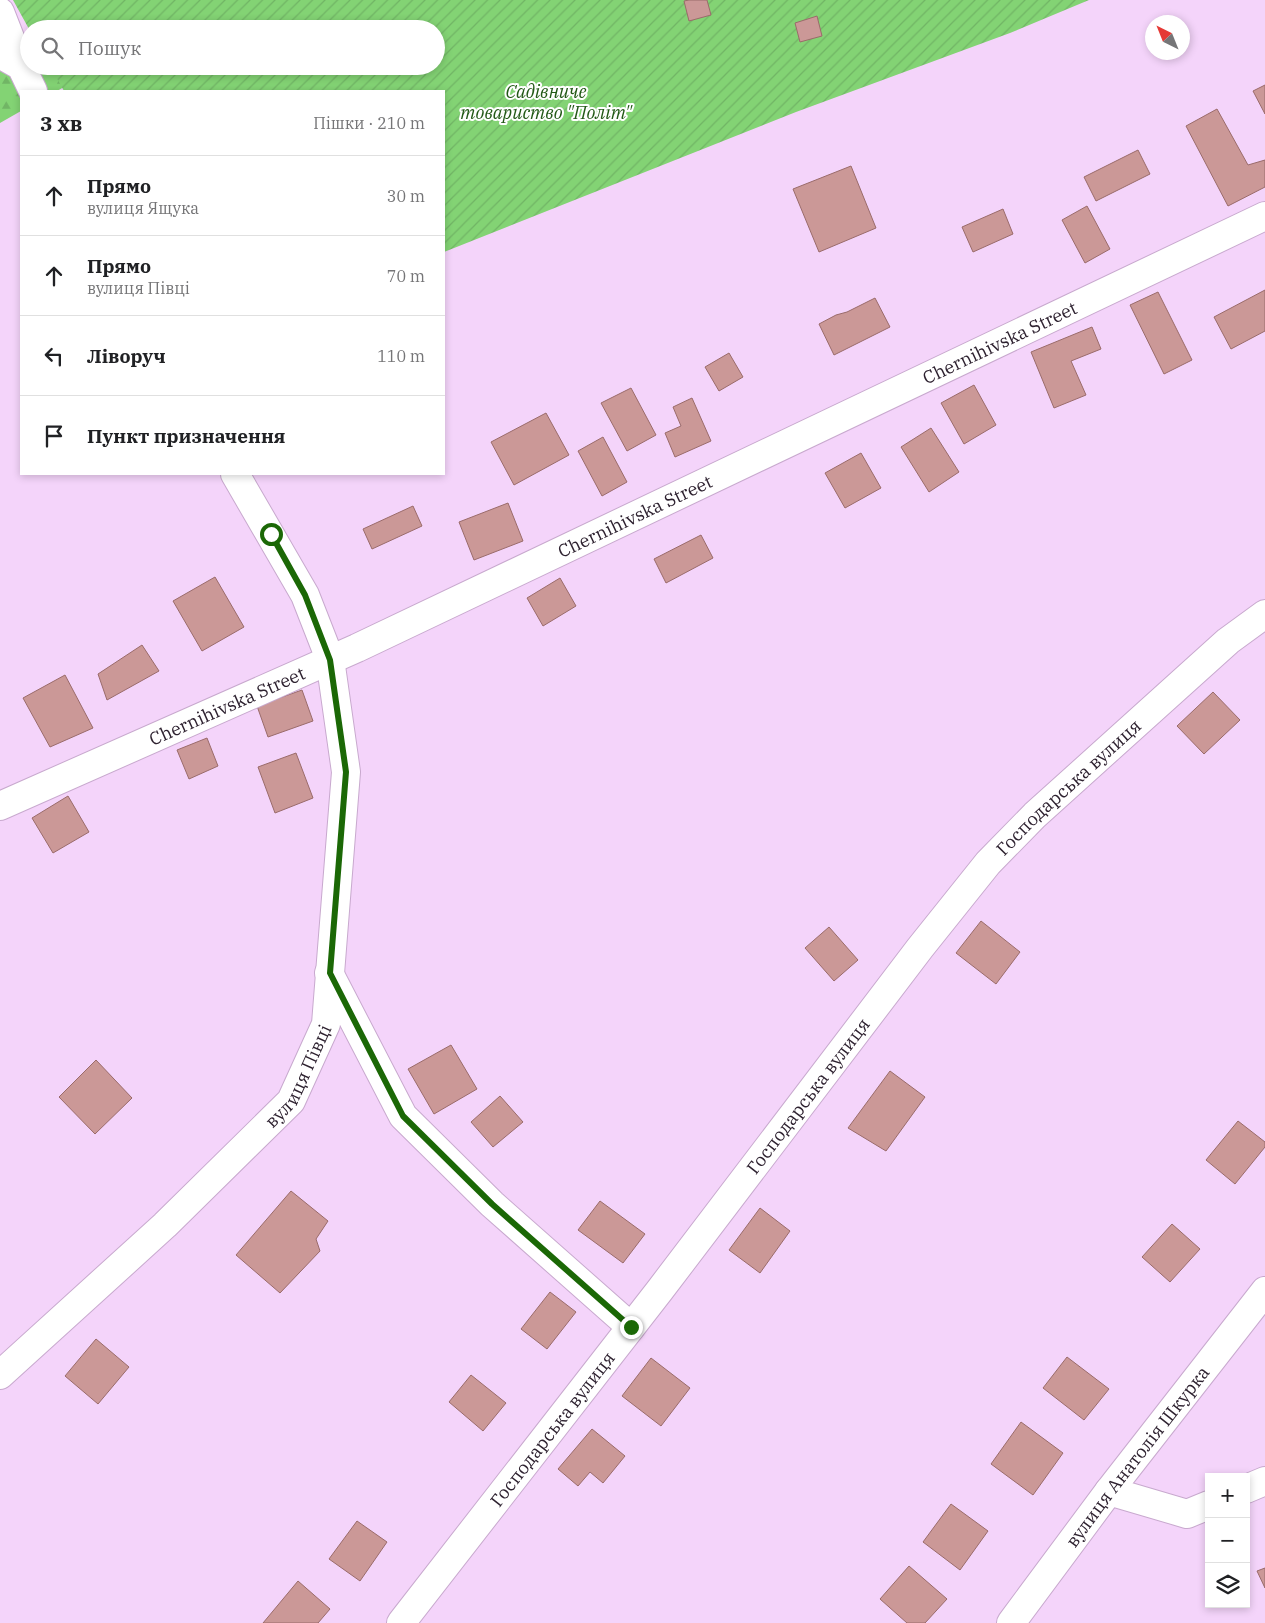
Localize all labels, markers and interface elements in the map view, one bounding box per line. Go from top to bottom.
north arrow [1145,15,1190,60]
search box [20,20,445,75]
icon: search [38,34,66,62]
text: Пошук [78,36,141,60]
park label: Садівниче товариство "Політ" [460,80,633,124]
text: 3 хв [40,109,82,137]
text: Пішки · 210 m [313,113,425,133]
text: Прямо [87,174,151,198]
icon: ahead [40,182,68,210]
text: 30 m [387,186,425,206]
text: вулиця Ящука [87,198,199,218]
text: Прямо [87,254,151,278]
icon: ahead [40,262,68,290]
text: 70 m [387,266,425,286]
text: вулиця Півці [87,278,190,298]
street label: Chernihivska Street [919,296,1080,389]
icon: left [40,342,68,370]
text: Ліворуч [87,344,166,368]
text: 110 m [377,346,425,366]
icon: arrive [40,422,68,450]
text: Пункт призначення [87,424,285,448]
street label: Chernihivska Street [554,469,716,562]
route start [260,523,283,546]
street label: Chernihivska Street [145,661,308,750]
street label: Господарська вулиця [991,714,1146,860]
street label: Господарська вулиця [741,1013,874,1178]
street label: вулиця Півці [260,1020,336,1132]
route end [620,1316,643,1339]
street label: Господарська вулиця [485,1347,619,1511]
street label: вулиця Анатолія Шкурка [1060,1361,1214,1551]
map controls [1205,1473,1250,1608]
button: + [1205,1473,1250,1518]
button: − [1205,1518,1250,1563]
button: layers [1205,1563,1250,1608]

